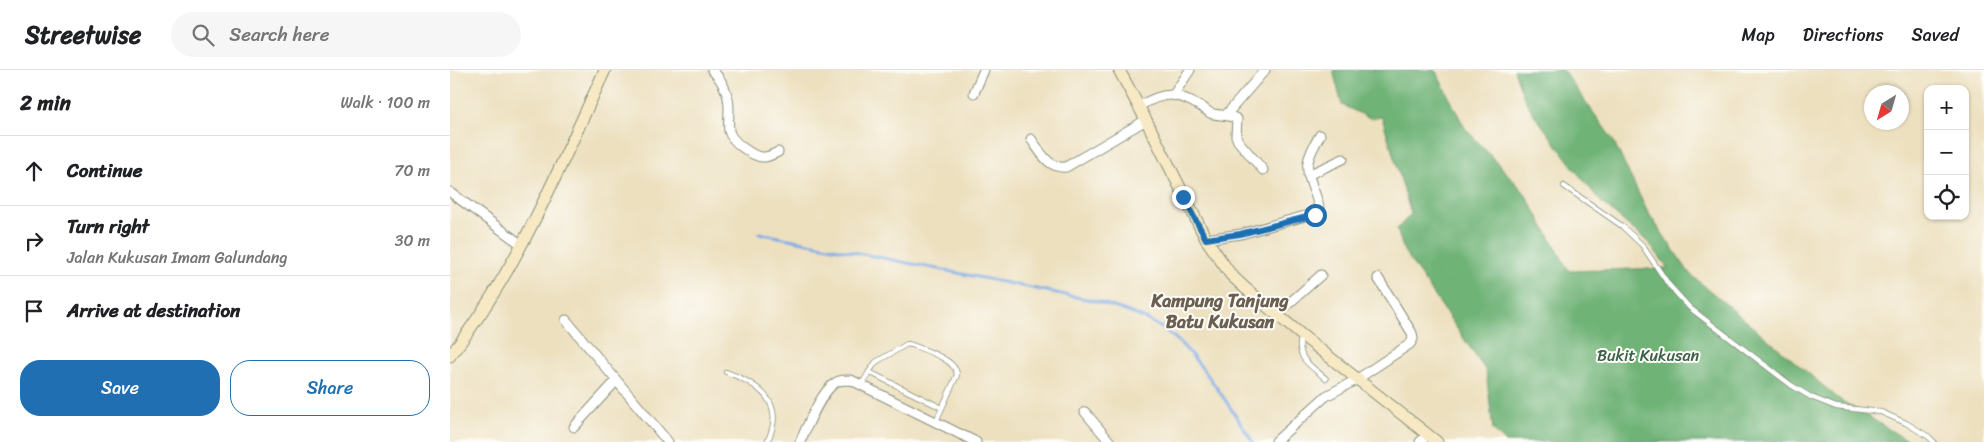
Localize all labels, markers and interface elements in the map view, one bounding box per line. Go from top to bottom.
search box [171,12,521,57]
text: Streetwise [25,14,141,56]
text: Search here [229,18,329,51]
text: Map [1742,19,1775,51]
text: Directions [1803,19,1884,51]
text: Saved [1912,19,1959,51]
icon: search [189,21,217,49]
text: 2 min [20,84,71,122]
north arrow [1864,85,1909,130]
map controls [1924,85,1969,220]
button: + [1924,85,1969,130]
text: Walk · 100 m [340,88,430,117]
button: − [1924,130,1969,175]
text: Continue [67,154,143,187]
text: 70 m [394,156,430,185]
icon: ahead [20,157,48,185]
button: locate [1924,175,1969,220]
route end [1172,186,1195,209]
route start [1304,204,1327,227]
text: Turn right [67,210,149,243]
text: 30 m [395,226,430,255]
icon: right [20,227,48,255]
text: Jalan Kukusan Imam Galundang [67,243,288,272]
district label: Kampung Tanjung Batu Kukusan [1150,285,1289,338]
text: Arrive at destination [67,294,240,327]
icon: arrive [20,297,48,325]
park label: Bukit Kukusan [1597,341,1699,370]
button: Save [20,360,220,416]
button: Share [230,360,430,416]

